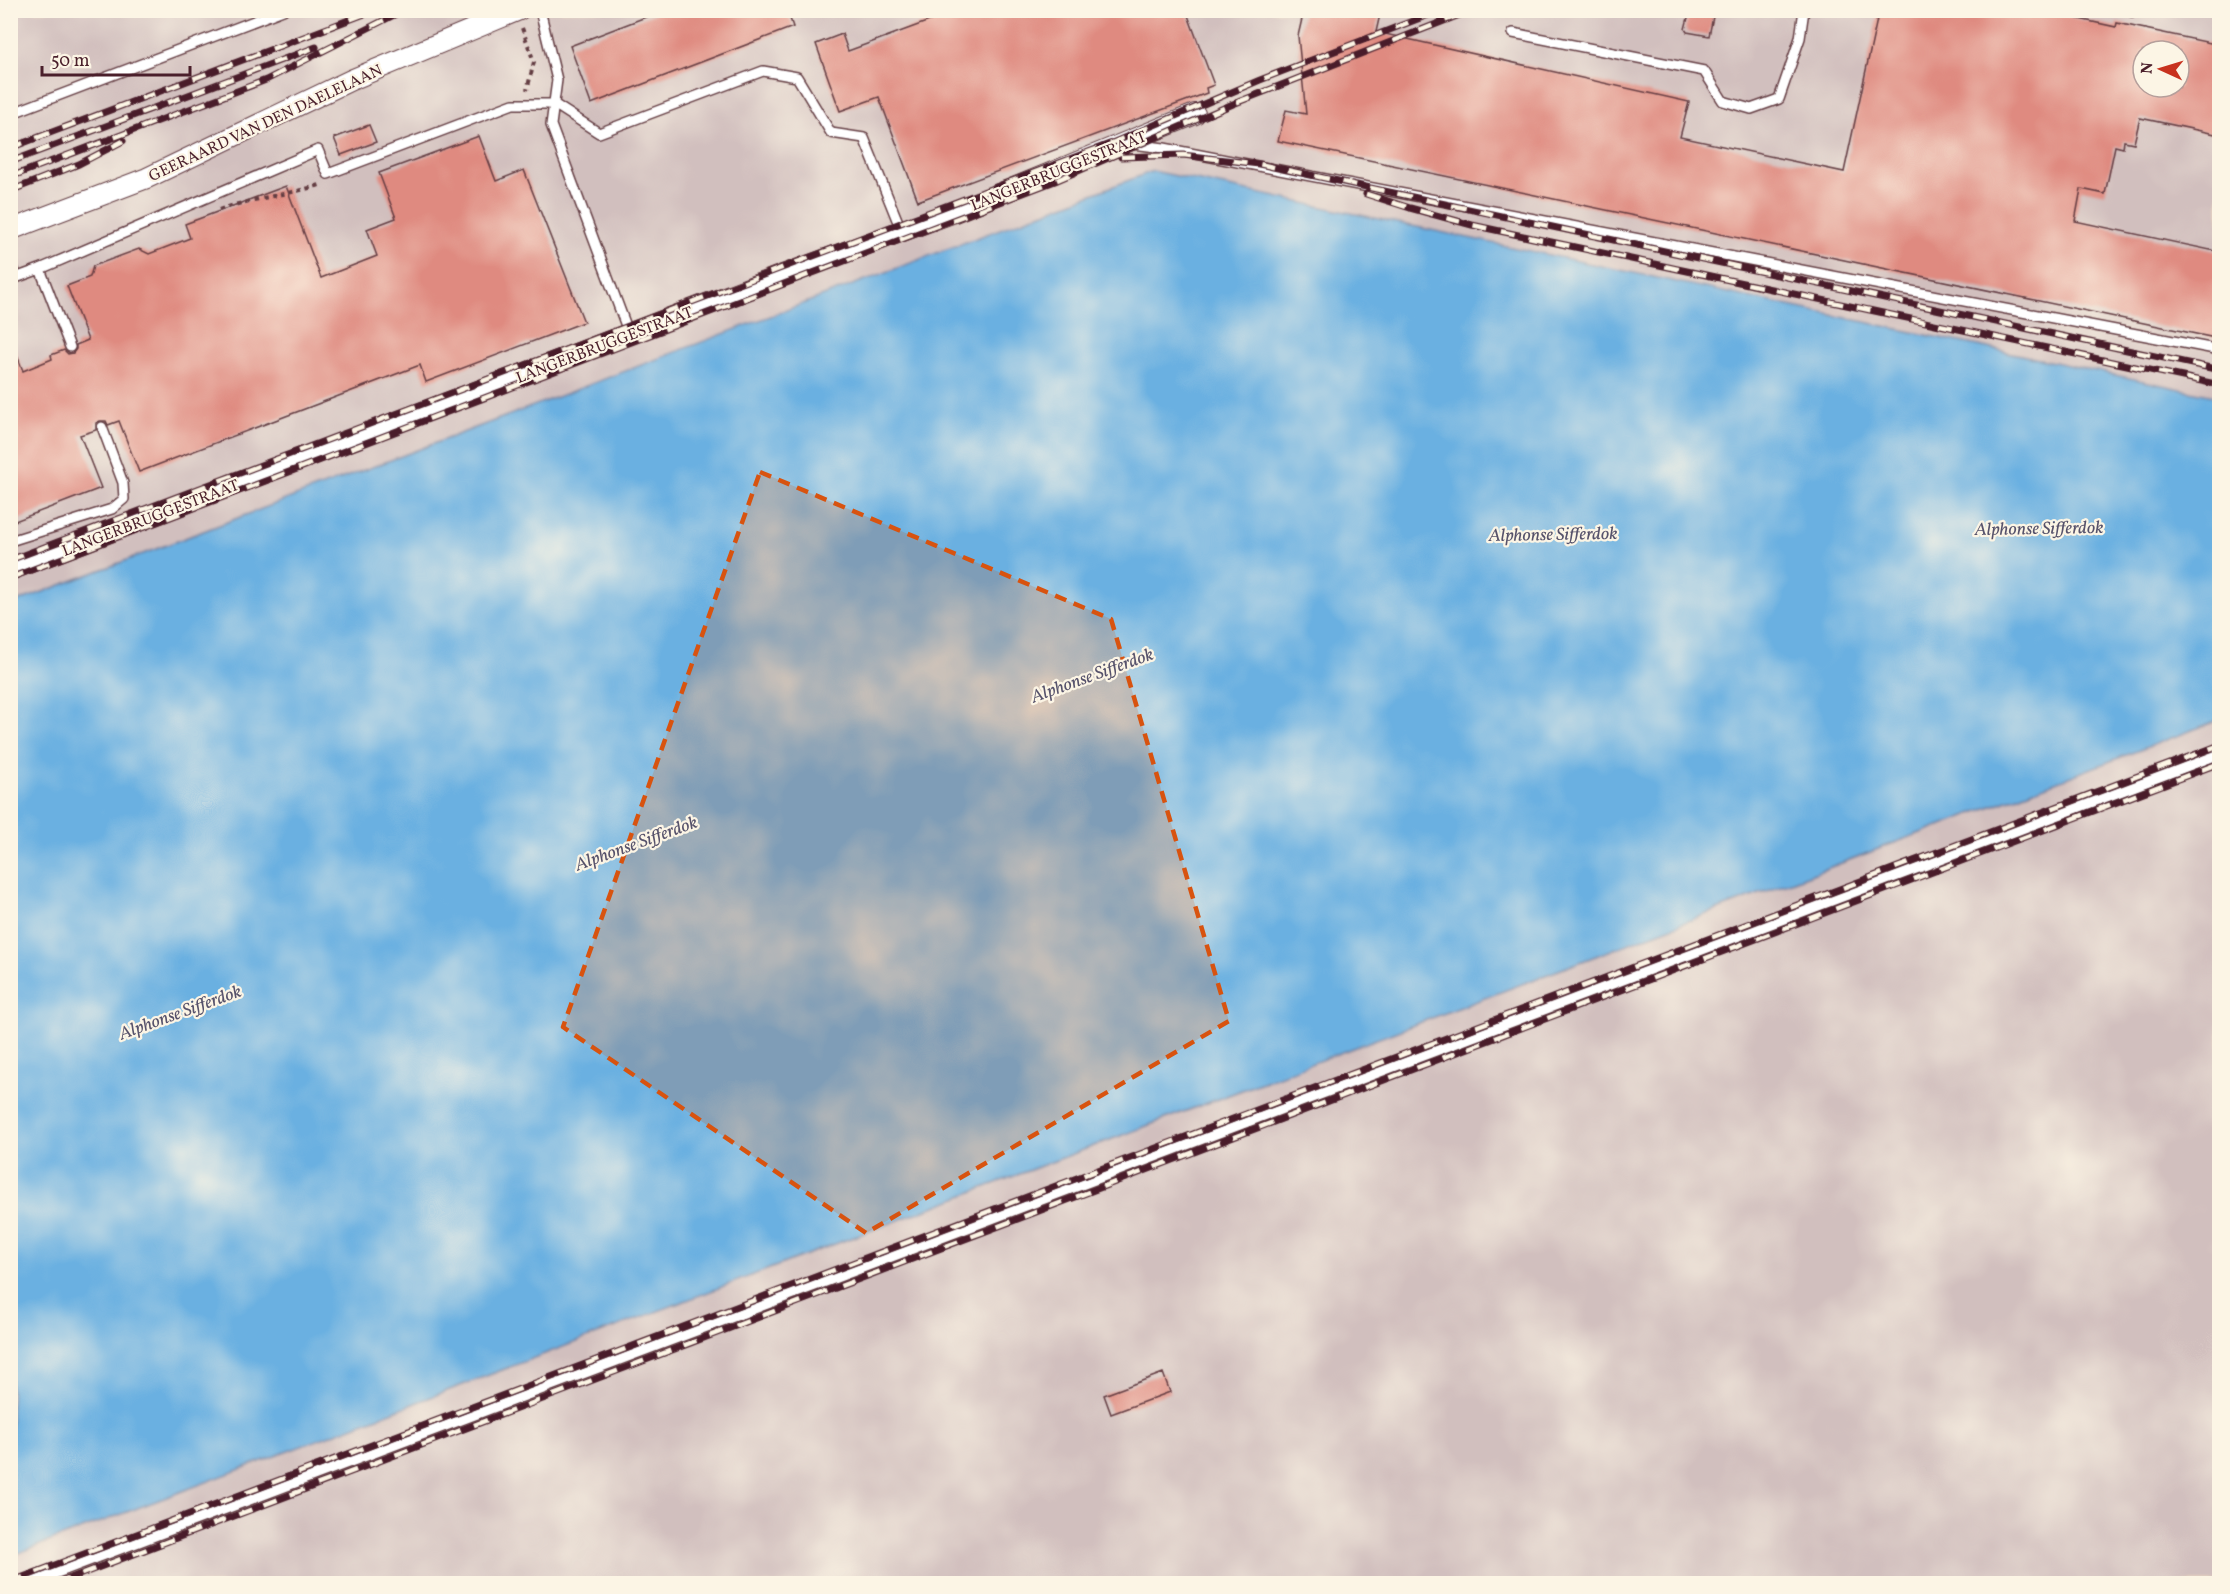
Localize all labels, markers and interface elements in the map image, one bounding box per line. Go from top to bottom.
scale bar [42,39,190,77]
north arrow [2131,39,2191,99]
text: 50 m [51,49,90,74]
street label: GEERAARD VAN DEN DAELELAAN [145,60,386,188]
text: N [2137,61,2159,75]
street label: LANGERBRUGGESTRAAT [968,126,1150,217]
street label: LANGERBRUGGESTRAAT [513,302,696,390]
street label: LANGERBRUGGESTRAAT [59,475,242,563]
water label: Alphonse Sifferdok [1973,516,2104,543]
water label: Alphonse Sifferdok [1487,522,1618,549]
water label: Alphonse Sifferdok [1027,643,1157,711]
water label: Alphonse Sifferdok [571,811,701,879]
water label: Alphonse Sifferdok [115,980,245,1048]

